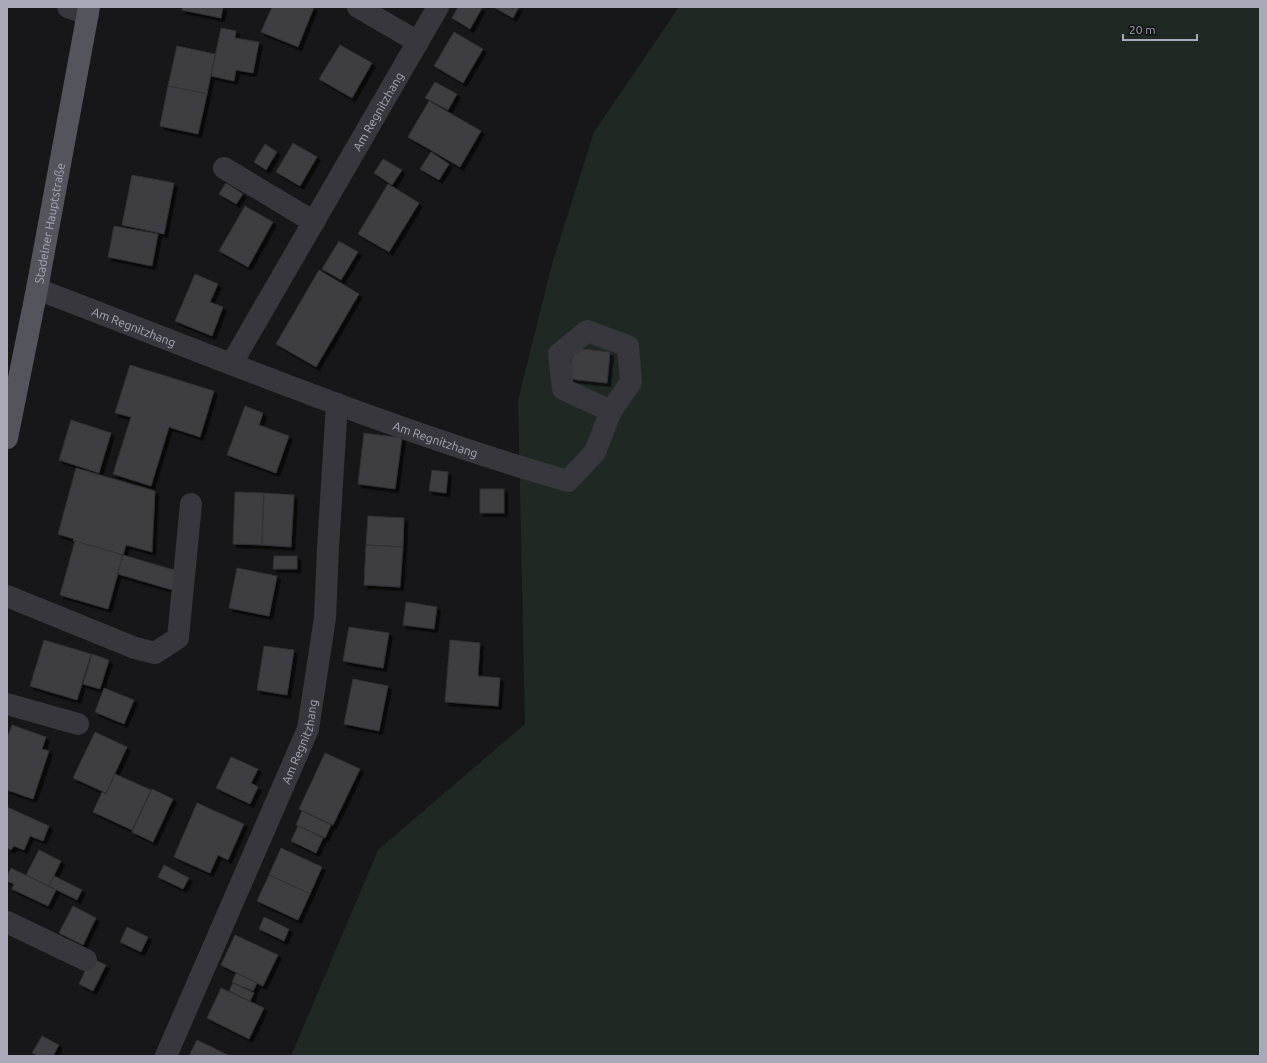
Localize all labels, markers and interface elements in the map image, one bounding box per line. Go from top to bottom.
scale bar [1123,16,1197,42]
text: 20 m [1129,23,1156,36]
street label: Am Regnitzhang [350,69,406,153]
street label: Stadelner Hauptstraße [32,162,67,284]
street label: Am Regnitzhang [90,304,178,349]
street label: Am Regnitzhang [392,419,480,459]
street label: Am Regnitzhang [279,698,319,786]

